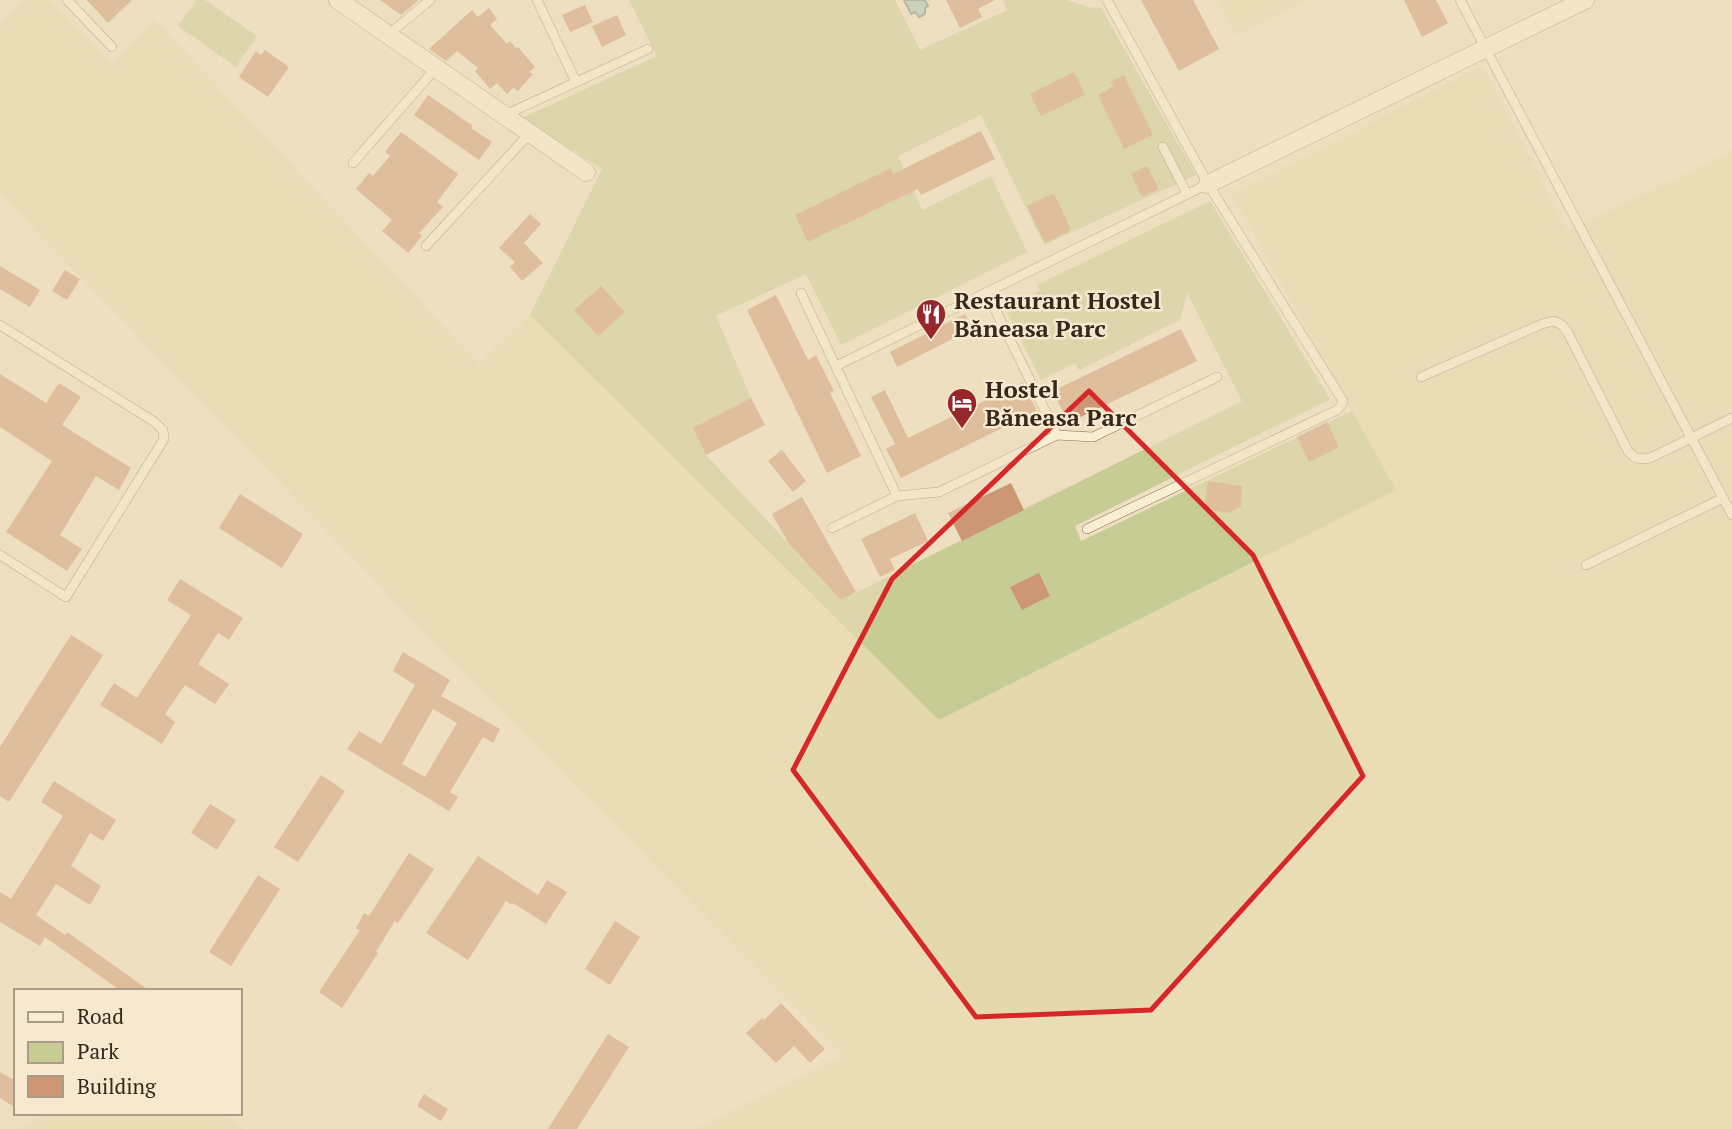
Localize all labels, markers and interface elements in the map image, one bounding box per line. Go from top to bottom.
place label: Restaurant Hostel Băneasa Parc [954,284,1161,344]
restaurant icon: Restaurant Hostel Băneasa Parc [914,297,948,341]
place label: Hostel Băneasa Parc [985,373,1137,433]
hotel icon: Hostel Băneasa Parc [945,386,979,430]
legend [14,989,242,1115]
text: Road [77,1002,124,1030]
text: Park [77,1037,119,1065]
text: Building [77,1072,157,1100]

